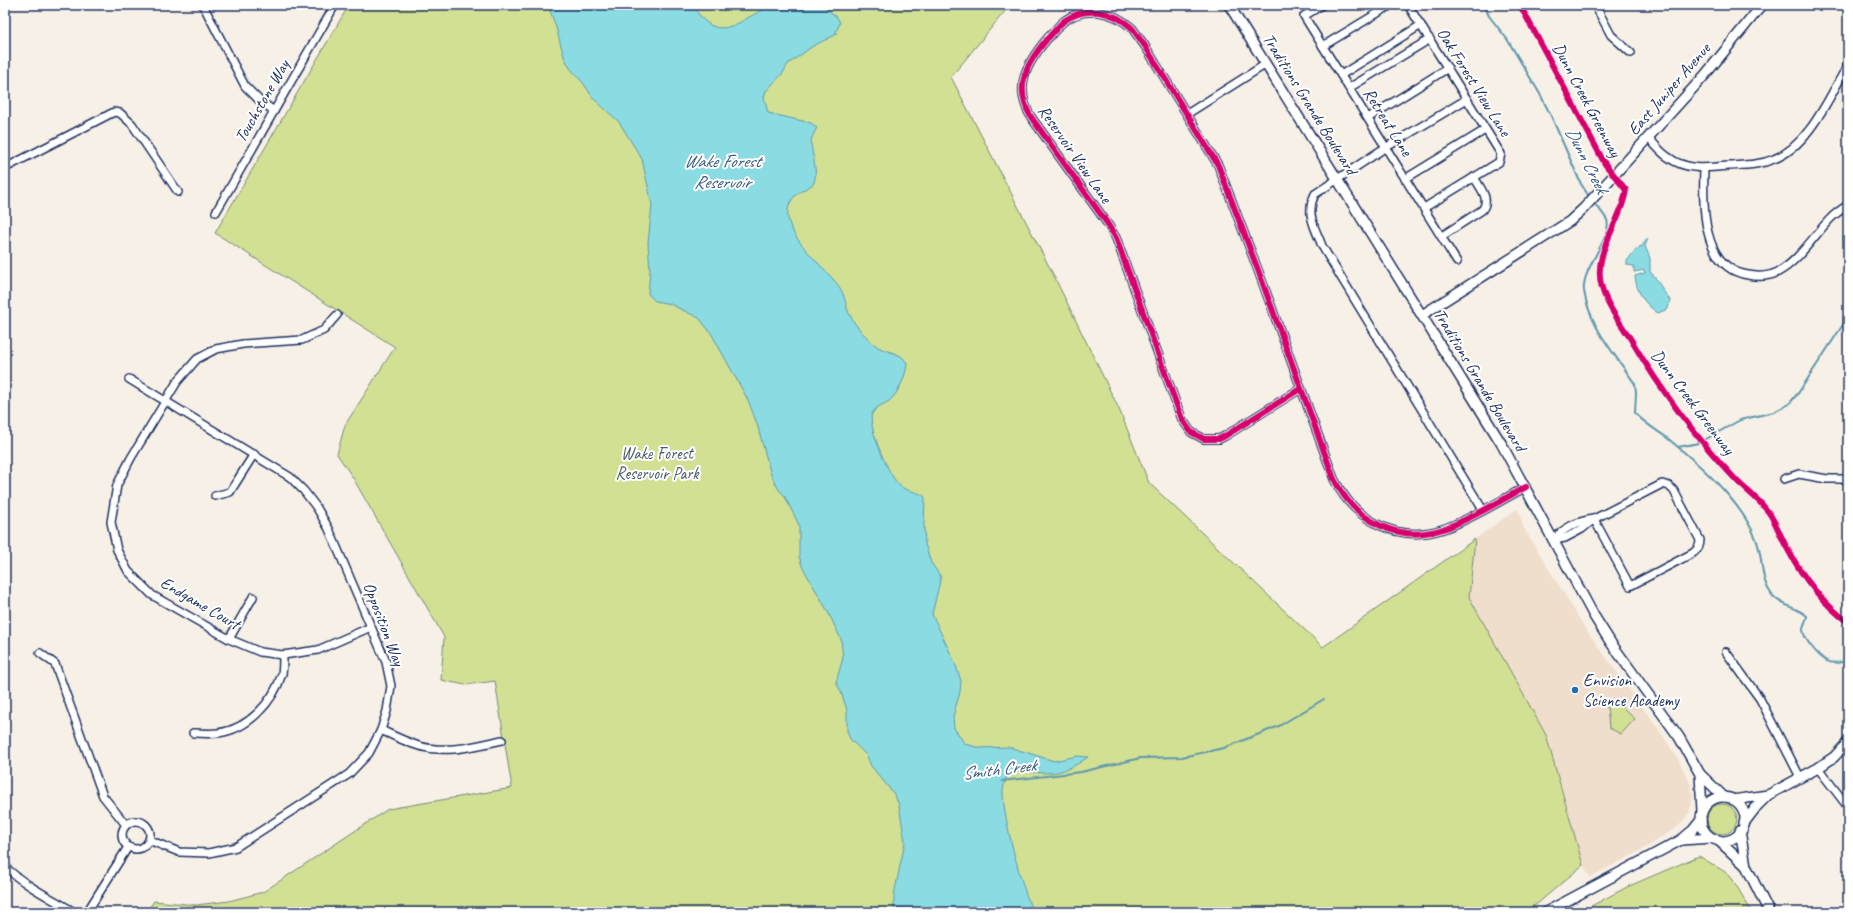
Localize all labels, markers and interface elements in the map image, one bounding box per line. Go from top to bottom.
street label: Oak Forest View Lane [1432,24,1517,141]
street label: Traditions Grande Boulevard [1258,30,1363,180]
street label: East Juniper Avenue [1623,37,1716,140]
street label: Dunn Creek Greenway [1548,40,1626,160]
street label: Touchstone Way [230,55,295,146]
street label: Retreat Lane [1359,84,1418,161]
street label: Reservoir View Lane [1033,101,1117,208]
water label: Dunn Creek [1561,124,1613,196]
water label: Wake Forest Reservoir [684,150,764,193]
street label: Traditions Grande Boulevard [1429,305,1532,457]
street label: Dunn Creek Greenway [1647,345,1740,460]
park label: Wake Forest Reservoir Park [615,443,700,484]
street label: Endgame Court [157,572,245,635]
street label: Opposition Way [358,579,410,670]
place label: Envision Science Academy [1583,670,1680,711]
marker: Envision Science Academy [1570,685,1580,695]
water label: Smith Creek [961,753,1041,784]

